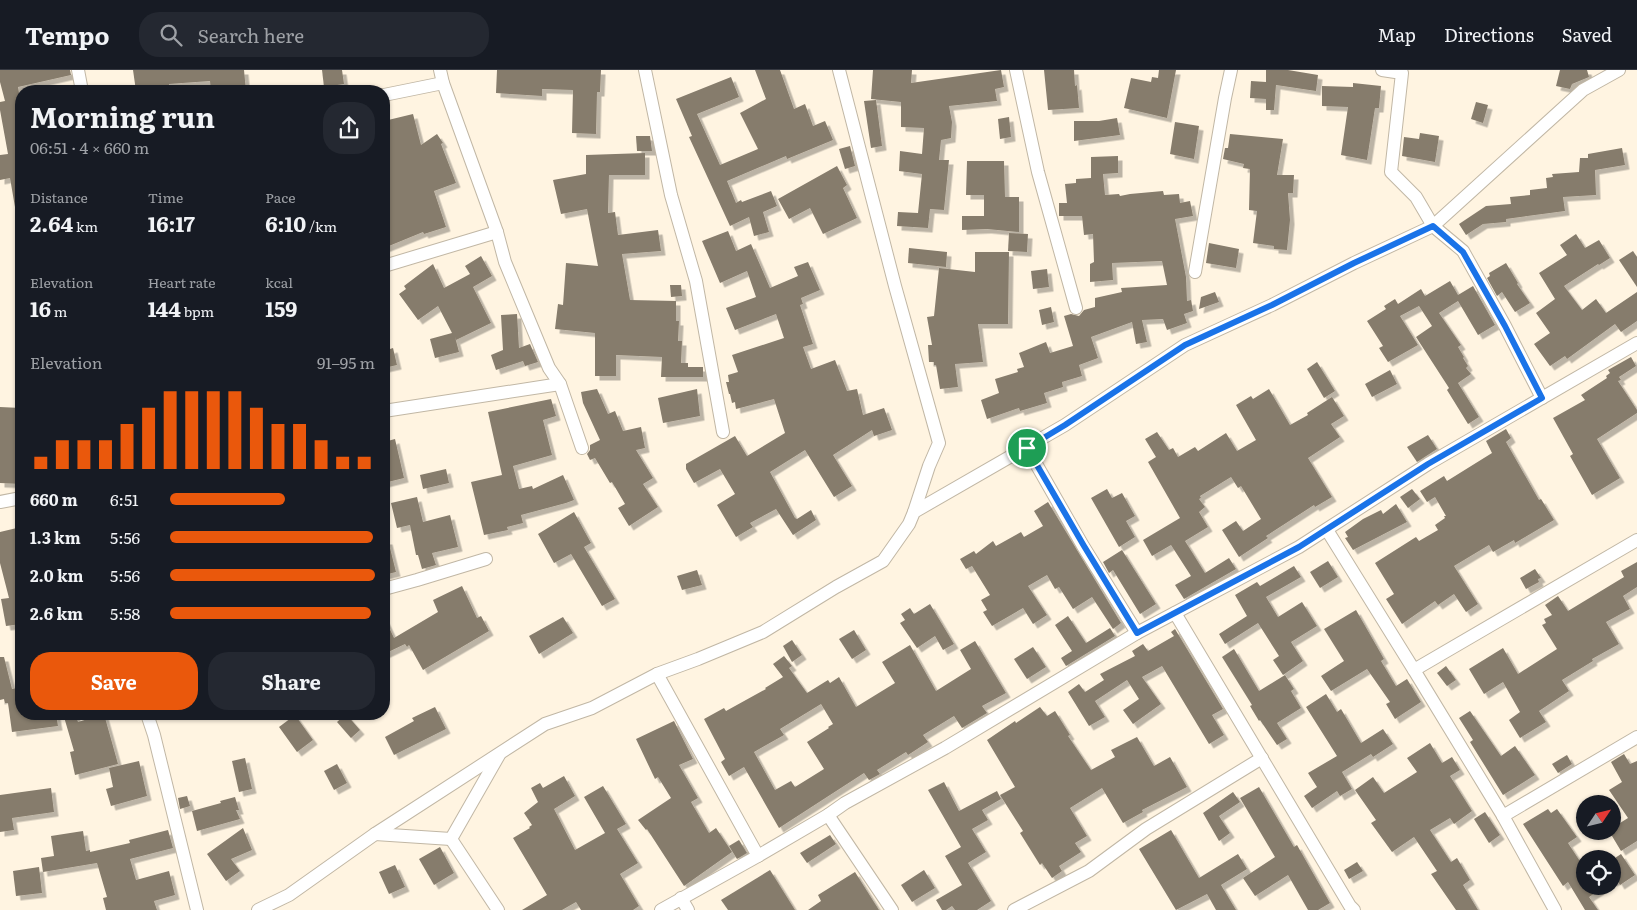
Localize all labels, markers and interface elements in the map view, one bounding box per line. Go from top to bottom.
search box [139,12,489,57]
text: Tempo [25,17,109,52]
icon: search [157,21,185,49]
text: Search here [197,21,304,49]
text: Map [1378,21,1416,48]
text: Directions [1444,21,1534,48]
text: Saved [1562,21,1612,48]
text: Morning run [30,95,215,137]
button: share [323,102,375,154]
text: 06:51 · 4 × 660 m [30,135,149,159]
text: Distance [30,187,88,207]
text: Time [148,187,183,207]
text: Pace [265,187,295,207]
text: 2.64 [30,207,73,238]
text: 16:17 [148,207,195,238]
text: 6:10 [265,207,306,238]
text: km [73,216,98,236]
text: /km [306,216,337,236]
text: Elevation [30,272,93,292]
text: Heart rate [148,272,216,292]
text: kcal [265,272,293,292]
text: 16 [30,292,51,323]
text: 144 [148,292,181,323]
text: 159 [265,292,297,323]
text: m [51,301,67,321]
text: bpm [181,301,214,321]
text: Elevation [30,350,102,374]
text: 91–95 m [317,350,375,374]
pin [1006,427,1048,469]
icon: arrive [1013,434,1041,462]
text: 660 m [30,487,78,511]
text: 6:51 [110,487,139,511]
text: 1.3 km [30,525,81,549]
text: 5:56 [110,525,140,549]
text: 2.0 km [30,563,84,587]
text: 5:56 [110,563,140,587]
text: 2.6 km [30,601,83,625]
text: 5:58 [110,601,140,625]
button: Save [30,652,198,710]
button: Share [208,652,375,710]
north arrow [1576,795,1621,840]
map controls [1576,795,1621,895]
button: locate [1576,850,1621,895]

